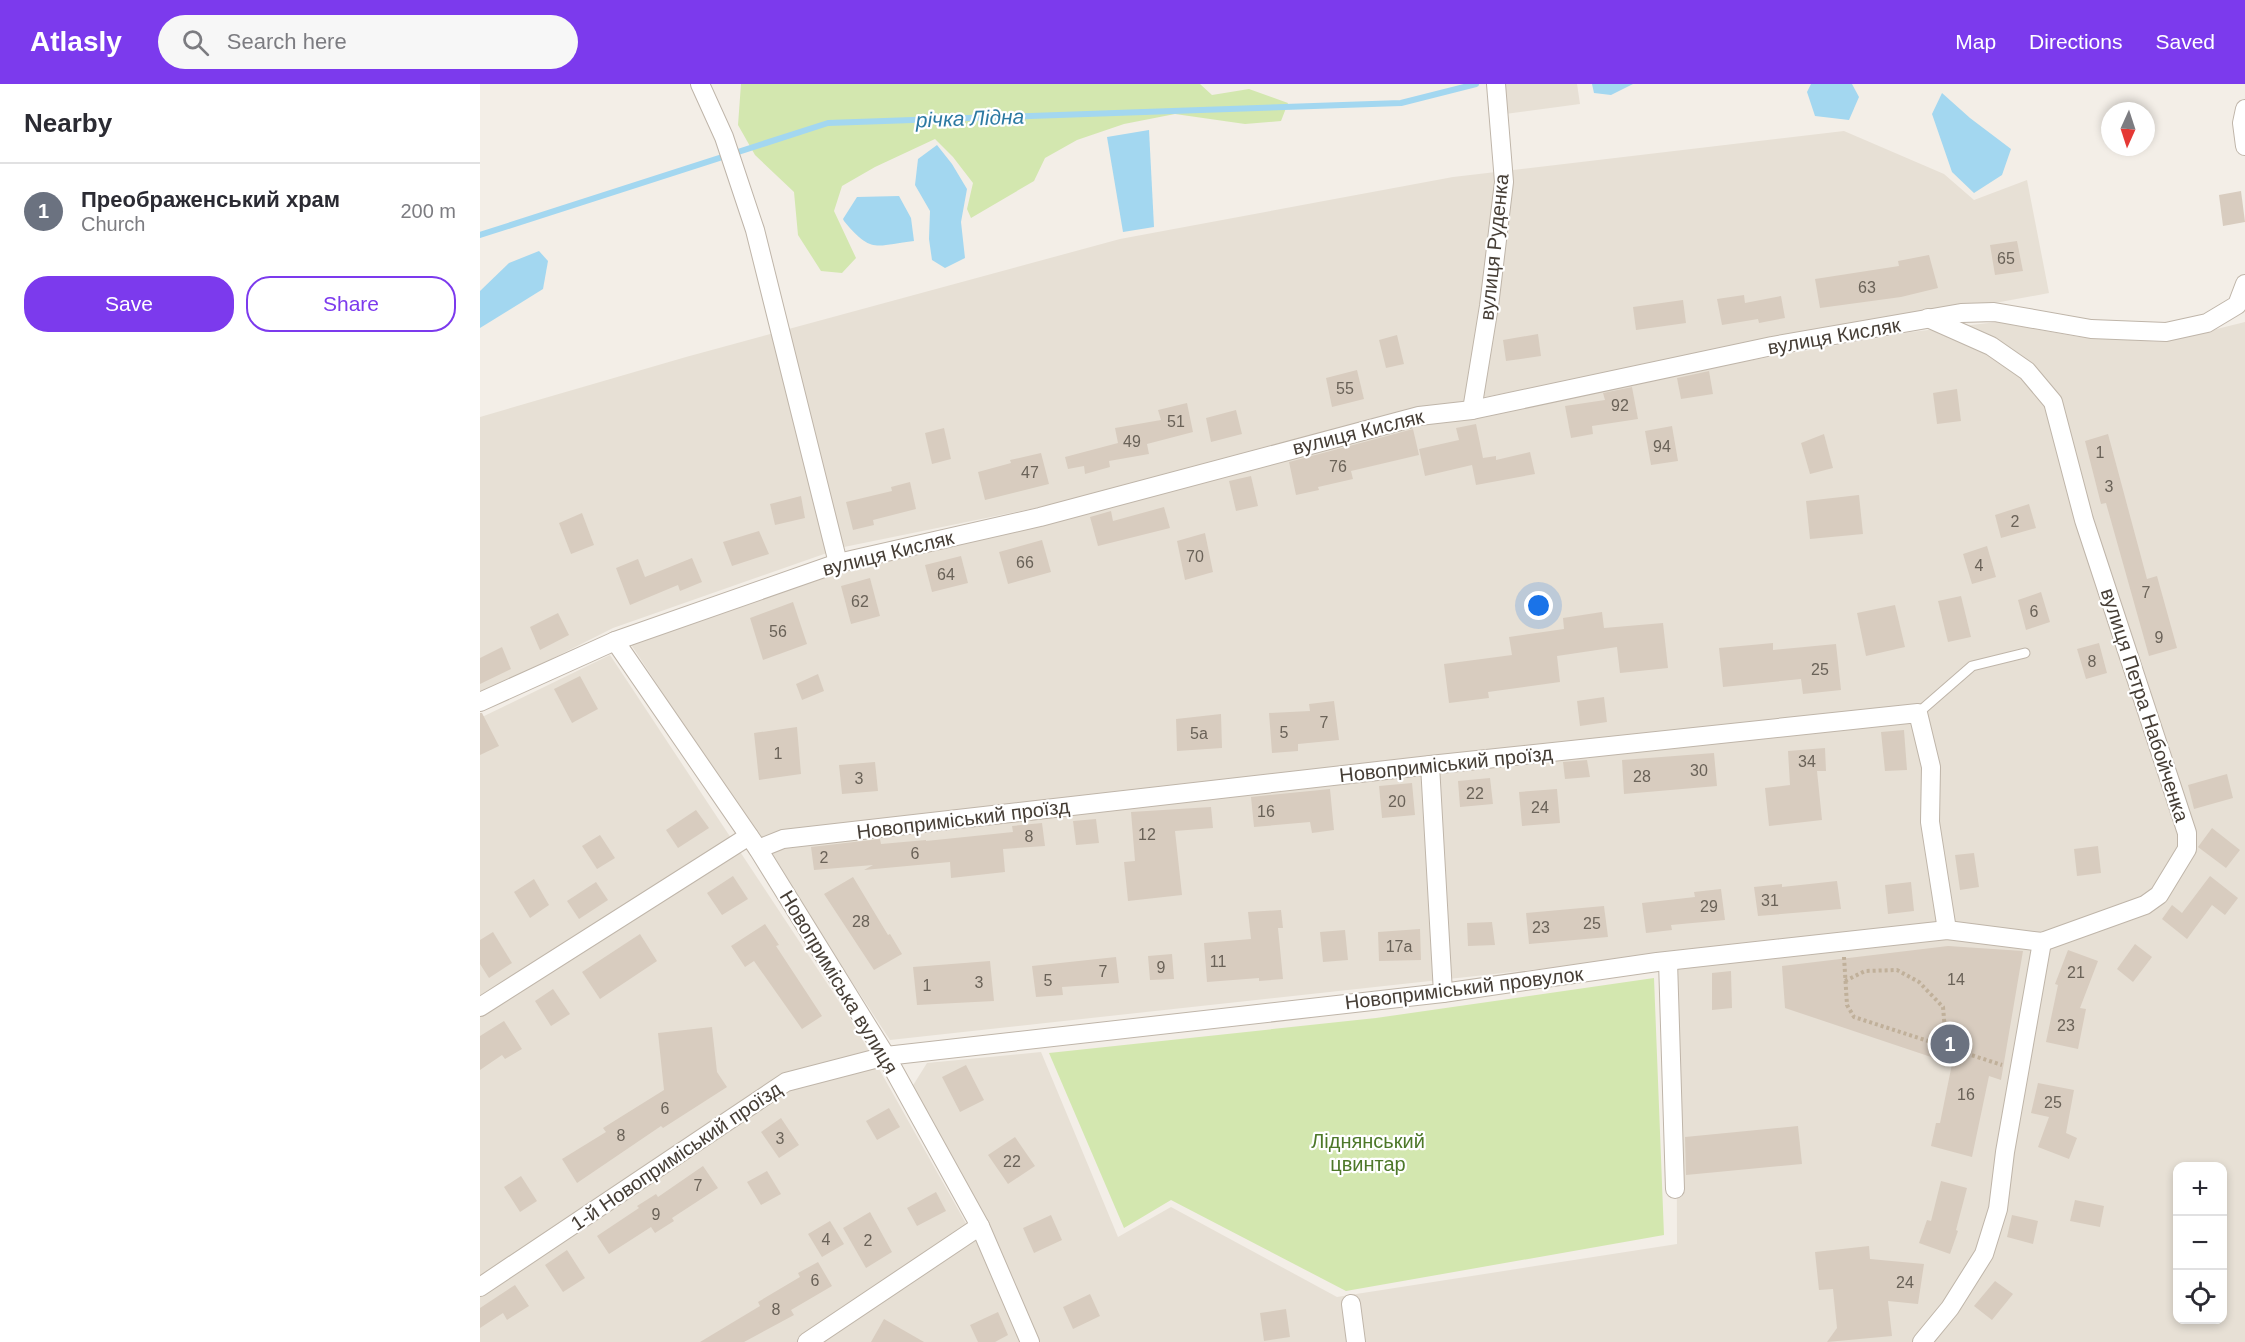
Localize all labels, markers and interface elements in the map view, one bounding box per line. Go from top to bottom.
search box [158,15,578,69]
text: Atlasly [30,26,122,57]
icon: search [179,26,212,59]
text: Search here [227,29,347,54]
text: Map [1955,30,1996,53]
text: Directions [2029,30,2122,53]
text: Saved [2155,30,2215,53]
north arrow [2101,102,2155,156]
water label: річка Лідна [914,105,1025,131]
text: Nearby [24,108,112,138]
street label: вулиця Руденка [1475,172,1513,321]
text: Преображенський храм [81,187,340,212]
text: 1 [38,200,49,222]
text: 200 m [400,200,456,222]
text: Church [81,213,145,235]
house number: 65 [1997,250,2015,267]
button: Save [24,276,234,332]
button: Share [246,276,456,332]
house number: 63 [1858,279,1876,296]
street label: вулиця Кисляк [1766,313,1902,359]
house number: 55 [1336,380,1354,397]
house number: 92 [1611,397,1629,414]
street label: вулиця Кисляк [1290,405,1426,459]
house number: 51 [1167,413,1185,430]
house number: 49 [1123,433,1141,450]
house number: 94 [1653,438,1671,455]
house number: 1 [2096,444,2105,461]
house number: 76 [1329,458,1347,475]
house number: 47 [1021,464,1039,481]
house number: 3 [2105,478,2114,495]
house number: 2 [2011,513,2020,530]
street label: вулиця Кисляк [820,526,956,580]
house number: 70 [1186,548,1204,565]
house number: 66 [1016,554,1034,571]
house number: 4 [1975,557,1984,574]
house number: 64 [937,566,955,583]
house number: 7 [2142,584,2151,601]
street label: вулиця Петра Набойченка [2097,585,2193,825]
your location [1524,591,1553,620]
house number: 62 [851,593,869,610]
house number: 6 [2030,603,2039,620]
house number: 56 [769,623,787,640]
house number: 9 [2155,629,2164,646]
house number: 8 [2088,653,2097,670]
house number: 25 [1811,661,1829,678]
house number: 7 [1320,714,1329,731]
house number: 5 [1280,724,1289,741]
house number: 5а [1190,725,1208,742]
street label: Новоприміський проїзд [1338,742,1554,786]
house number: 1 [774,745,783,762]
house number: 34 [1798,753,1816,770]
house number: 30 [1690,762,1708,779]
house number: 28 [1633,768,1651,785]
house number: 3 [855,770,864,787]
house number: 22 [1466,785,1484,802]
house number: 20 [1388,793,1406,810]
street label: Новоприміський проїзд [855,795,1071,843]
house number: 24 [1531,799,1549,816]
house number: 16 [1257,803,1275,820]
house number: 12 [1138,826,1156,843]
house number: 8 [1025,828,1034,845]
house number: 6 [911,845,920,862]
house number: 2 [820,849,829,866]
street label: Новоприміська вулиця [776,887,902,1077]
house number: 31 [1761,892,1779,909]
house number: 29 [1700,898,1718,915]
house number: 28 [852,913,870,930]
house number: 25 [1583,915,1601,932]
house number: 23 [1532,919,1550,936]
house number: 17а [1386,938,1412,955]
house number: 11 [1210,953,1226,970]
house number: 9 [1157,959,1166,976]
street label: Новоприміський провулок [1344,962,1585,1014]
house number: 7 [1099,963,1108,980]
house number: 21 [2067,964,2085,981]
house number: 14 [1947,971,1965,988]
house number: 5 [1044,972,1053,989]
house number: 3 [975,974,984,991]
house number: 1 [923,977,932,994]
house number: 23 [2057,1017,2075,1034]
pin: 1 [1930,1022,1970,1066]
street label: 1-й Новоприміський проїзд [567,1077,786,1235]
house number: 16 [1957,1086,1975,1103]
house number: 25 [2044,1094,2062,1111]
house number: 6 [661,1100,670,1117]
house number: 8 [617,1127,626,1144]
house number: 3 [776,1130,785,1147]
park label: Ліднянський цвинтар [1311,1130,1425,1175]
house number: 22 [1003,1153,1021,1170]
map controls [2173,1162,2227,1324]
button: + [2173,1162,2227,1216]
house number: 7 [694,1177,703,1194]
house number: 9 [652,1206,661,1223]
button: − [2173,1216,2227,1270]
house number: 4 [822,1231,831,1248]
house number: 2 [864,1232,873,1249]
button: locate [2173,1270,2227,1324]
house number: 6 [811,1272,820,1289]
house number: 24 [1896,1274,1914,1291]
house number: 8 [772,1301,781,1318]

